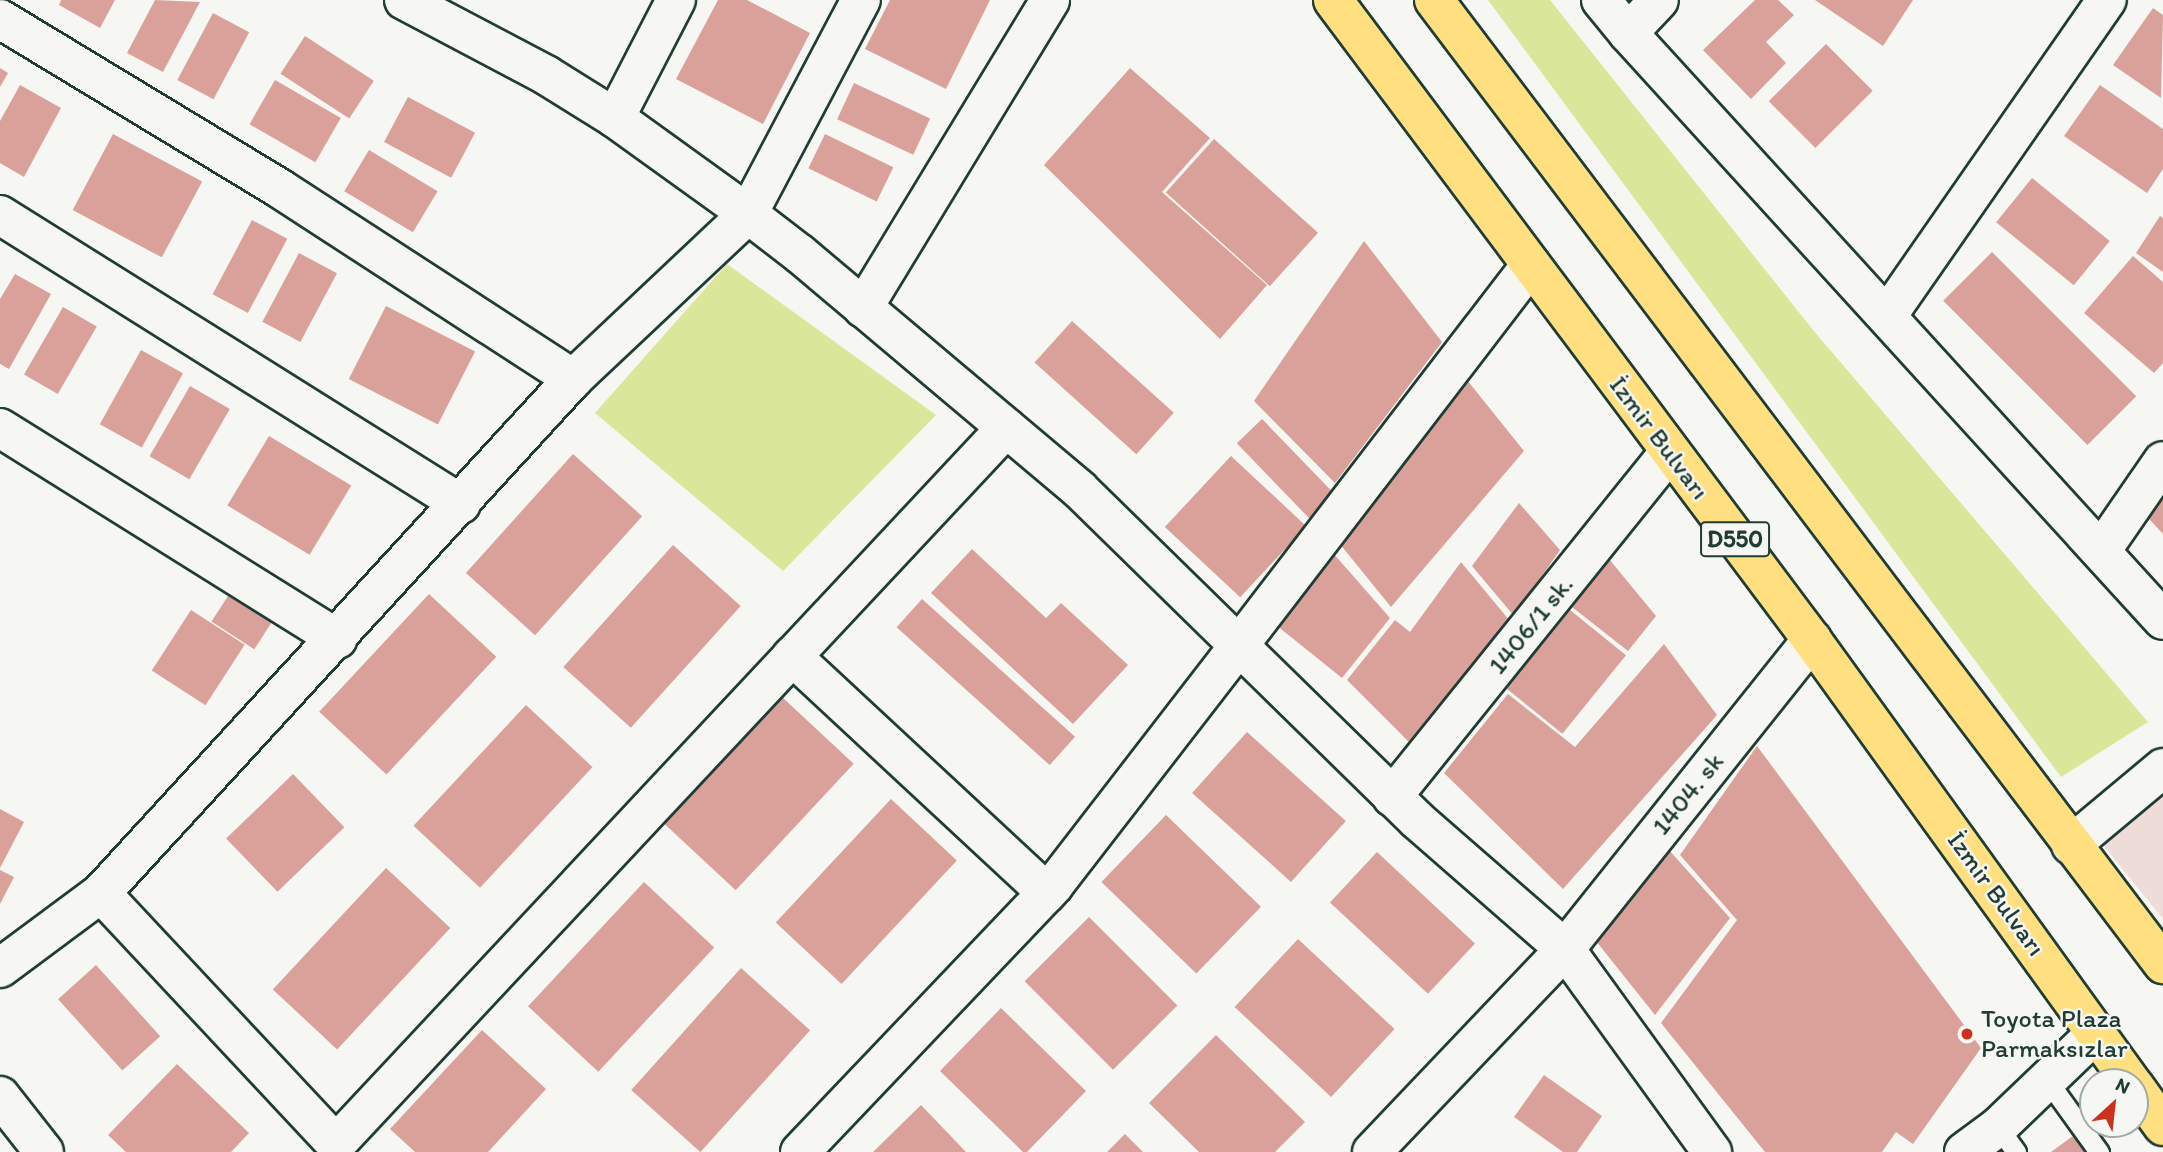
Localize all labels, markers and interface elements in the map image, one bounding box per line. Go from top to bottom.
street label: İzmir Bulvarı [1603,370,1715,506]
road number: D550 [1700,518,1770,560]
street label: 1406/1 sk. [1482,570,1580,680]
street label: 1404. sk [1646,747,1730,841]
street label: İzmir Bulvarı [1941,826,2051,962]
place label: Toyota Plaza Parmaksızlar [1981,1003,2128,1064]
marker: Toyota Plaza Parmaksızlar [1959,1026,1975,1042]
north arrow [2079,1068,2149,1138]
text: N [2112,1072,2134,1099]

